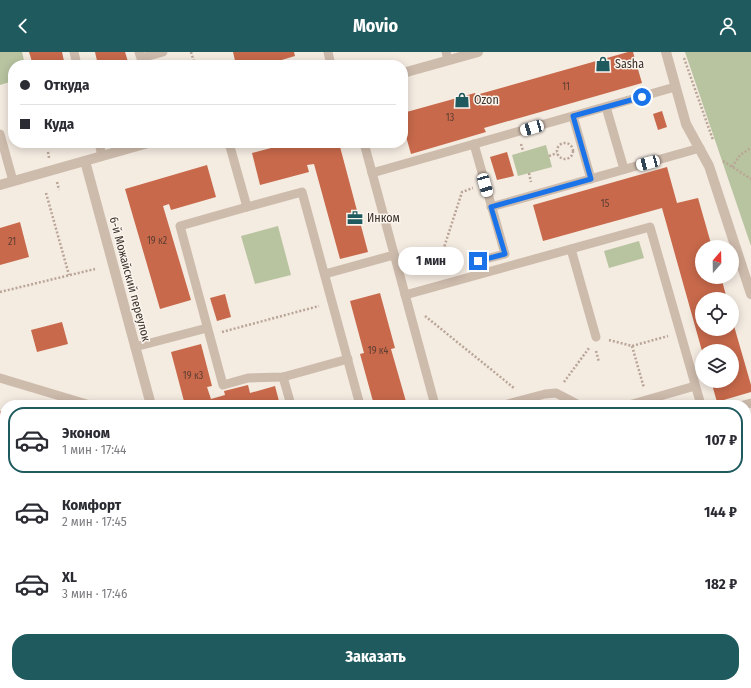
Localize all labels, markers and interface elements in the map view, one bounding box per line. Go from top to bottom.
icon: back [12,15,34,37]
text: Movio [353,15,398,37]
icon: person [717,15,739,37]
shop icon: Sasha [594,55,612,73]
place label: Sasha [615,57,644,71]
text: Откуда [44,76,89,94]
house number: 11 [562,81,570,93]
route start [633,88,651,106]
shop icon: Ozon [453,91,471,109]
place label: Ozon [474,93,499,107]
house number: 13 [446,112,455,124]
text: Куда [44,115,74,133]
car [519,119,545,137]
car [635,154,661,172]
car [476,172,494,198]
house number: 15 [601,198,610,210]
office icon: Инком [346,209,364,227]
place label: Инком [367,211,400,225]
street label: 6-й Можайский переулок [107,215,153,343]
house number: 19 к2 [147,235,168,247]
house number: 21 [8,236,16,248]
north arrow [695,240,739,284]
map controls [695,240,739,388]
callout: 1 мин [398,247,464,275]
route end [469,252,487,270]
text: 1 мин [416,253,446,268]
button: locate [695,292,739,336]
button: layers [695,344,739,388]
house number: 19 к4 [368,345,388,357]
house number: 19 к3 [183,370,204,382]
icon: car [14,422,50,458]
text: Эконом [62,424,110,442]
text: 107 ₽ [705,431,737,449]
text: 1 мин · 17:44 [62,442,126,457]
icon: car [14,494,50,530]
text: Комфорт [62,496,121,514]
text: 144 ₽ [704,503,737,521]
text: 2 мин · 17:45 [62,514,127,529]
icon: car [14,566,50,602]
text: XL [62,568,77,586]
text: 182 ₽ [705,575,737,593]
text: 3 мин · 17:46 [62,586,127,601]
button: Заказать [12,634,739,680]

